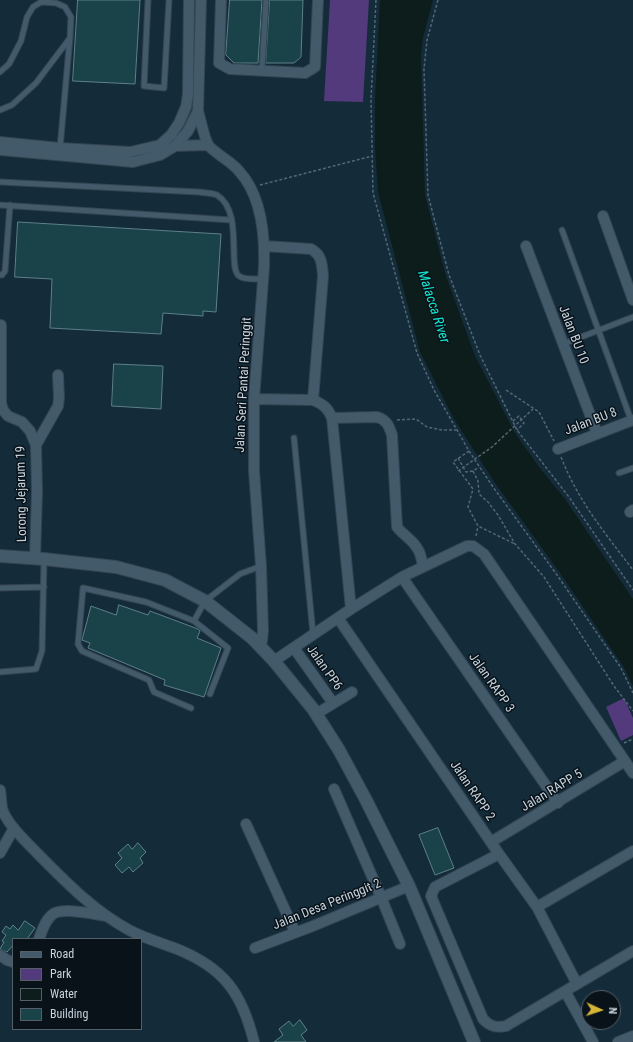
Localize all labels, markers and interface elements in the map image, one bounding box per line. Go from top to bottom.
water label: Malacca River [413,269,453,345]
street label: Jalan BU 10 [555,304,591,366]
street label: Jalan Seri Pantai Peringgit [233,317,255,453]
street label: Jalan BU 8 [563,405,619,439]
street label: Lorong Jejarum 19 [13,446,31,542]
street label: Jalan PP6 [303,642,345,694]
street label: Jalan RAPP 3 [465,650,517,716]
street label: Jalan RAPP 2 [446,758,498,824]
street label: Jalan RAPP 5 [518,766,586,816]
street label: Jalan Desa Peringgit 2 [271,876,383,934]
legend [12,938,142,1030]
text: Road [50,947,74,961]
text: Park [50,967,71,981]
text: Water [50,987,78,1001]
north arrow [581,990,621,1030]
text: Building [50,1007,88,1021]
text: N [606,1007,619,1014]

